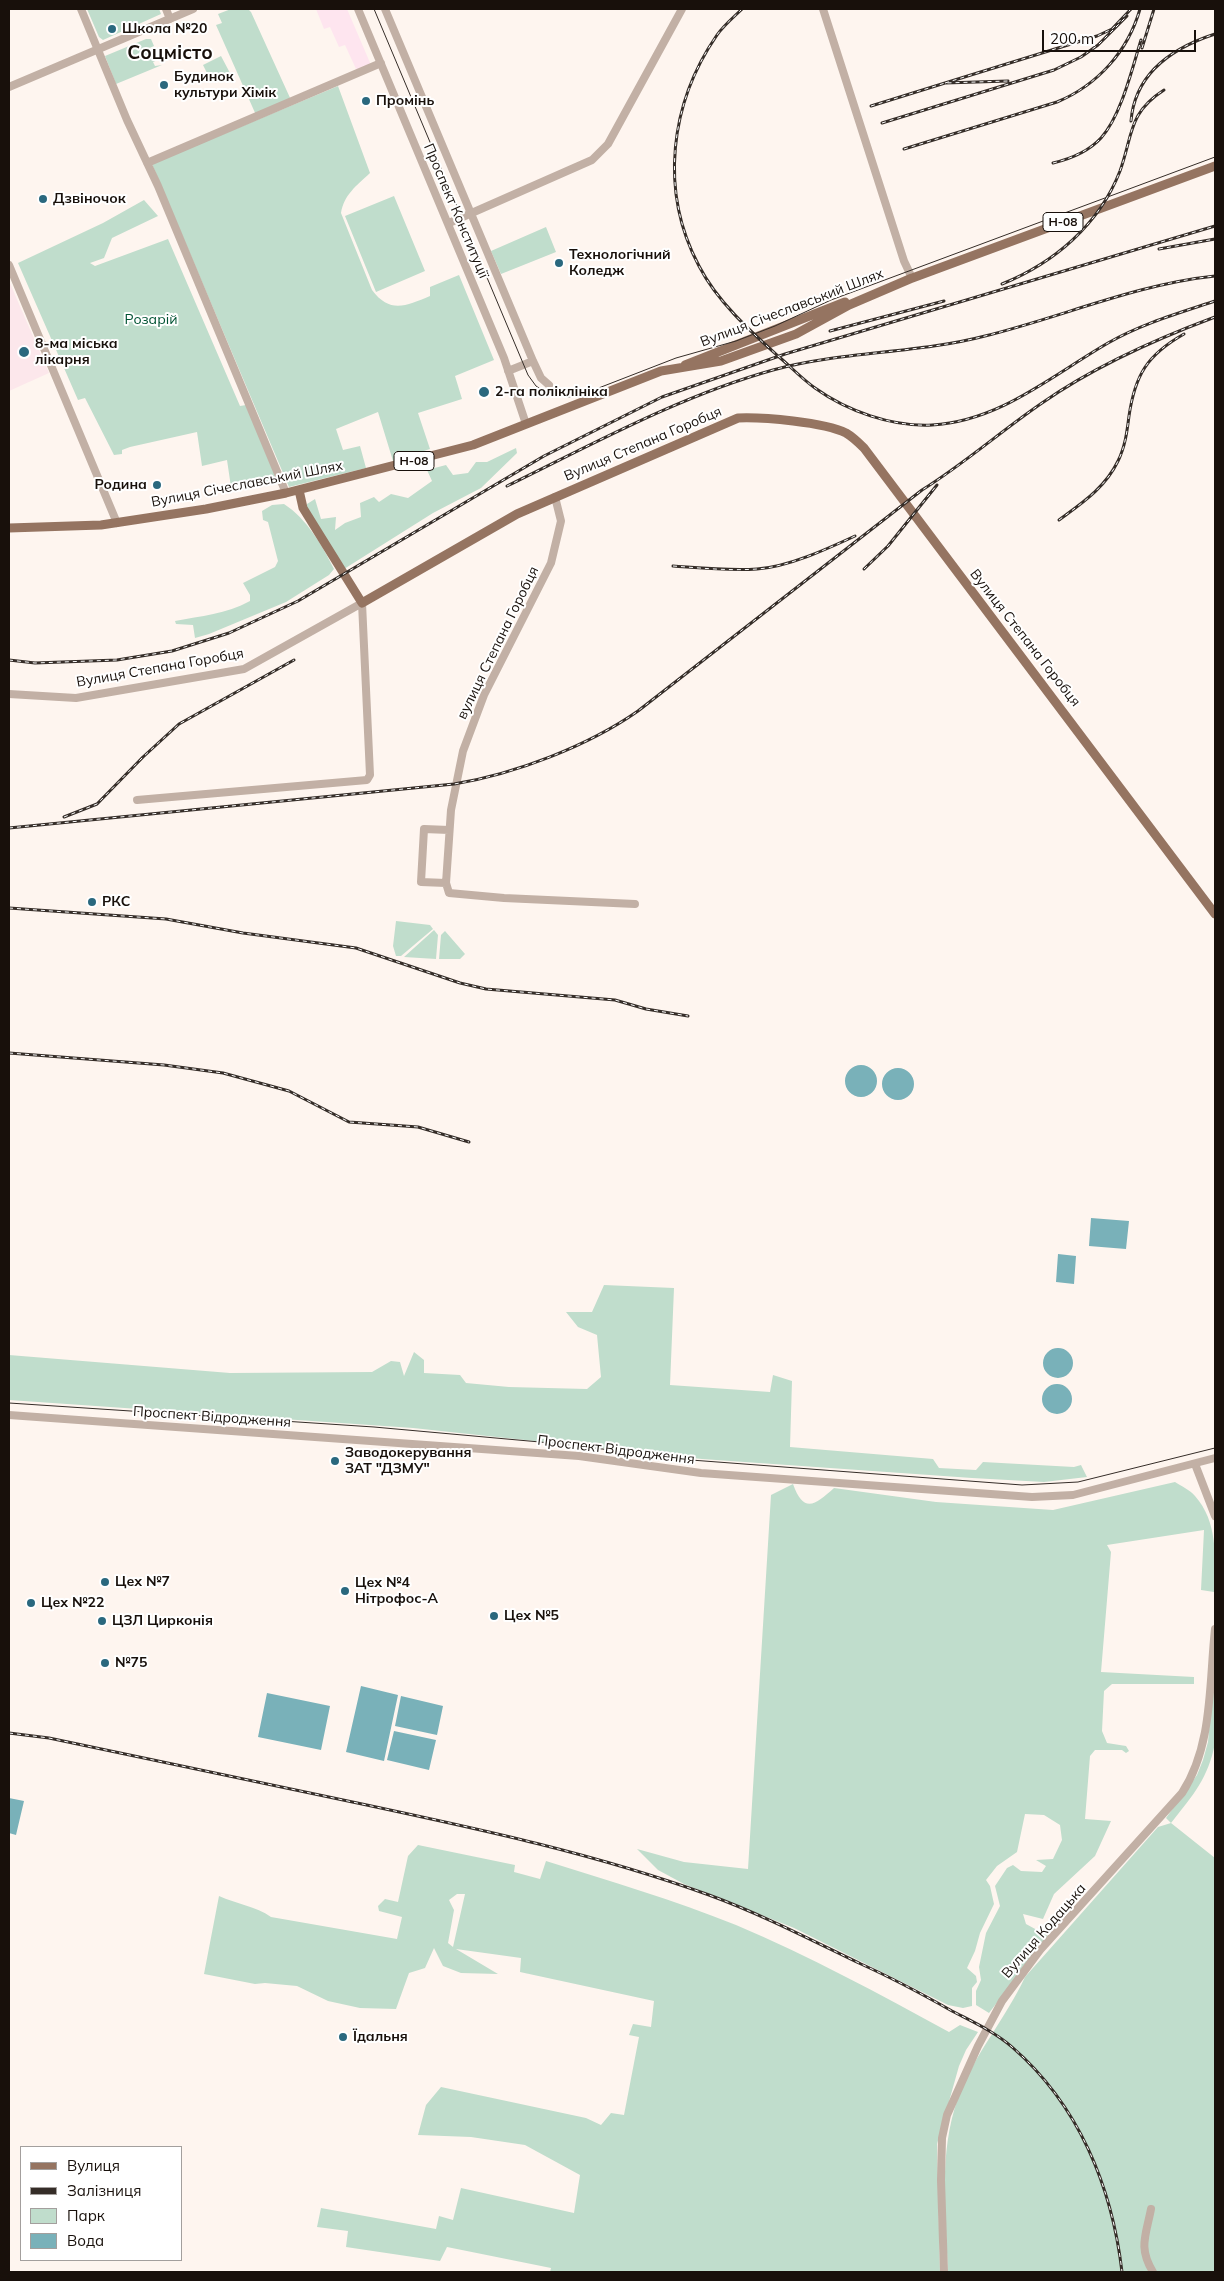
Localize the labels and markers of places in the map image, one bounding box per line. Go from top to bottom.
place label: Школа №20 [122,21,207,37]
marker: Школа №20 [106,23,118,35]
place label: Будинок культури Хімік [174,69,276,102]
marker: Будинок культури Хімік [158,79,170,91]
place label: Промінь [376,93,434,109]
marker: Промінь [360,95,372,107]
place label: Дзвіночок [53,191,126,207]
marker: Дзвіночок [37,193,49,205]
place label: Технологічний Коледж [569,247,671,280]
marker: Технологічний Коледж [553,257,565,269]
place label: 8-ма міська лікарня [35,336,118,368]
marker: 8-ма міська лікарня [17,345,31,359]
place label: 2-га поліклініка [495,384,608,400]
marker: 2-га поліклініка [477,385,491,399]
place label: Родина [94,477,147,493]
marker: Родина [151,479,163,491]
place label: РКС [102,894,130,910]
marker: РКС [86,896,98,908]
place label: Заводокерування ЗАТ "ДЗМУ" [345,1445,471,1478]
marker: Заводокерування ЗАТ "ДЗМУ" [329,1455,341,1467]
place label: Цех №7 [115,1574,170,1590]
place label: Цех №4 Нітрофос-А [355,1575,438,1608]
marker: Цех №7 [99,1576,111,1588]
marker: Цех №4 Нітрофос-А [339,1585,351,1597]
place label: Цех №22 [41,1595,104,1611]
marker: Цех №22 [25,1597,37,1609]
place label: Цех №5 [504,1608,559,1624]
marker: Цех №5 [488,1610,500,1622]
place label: ЦЗЛ Цирконія [112,1613,213,1629]
marker: ЦЗЛ Цирконія [96,1615,108,1627]
place label: №75 [115,1655,147,1671]
marker: №75 [99,1657,111,1669]
place label: Їдальня [353,2029,408,2045]
marker: Їдальня [337,2031,349,2043]

